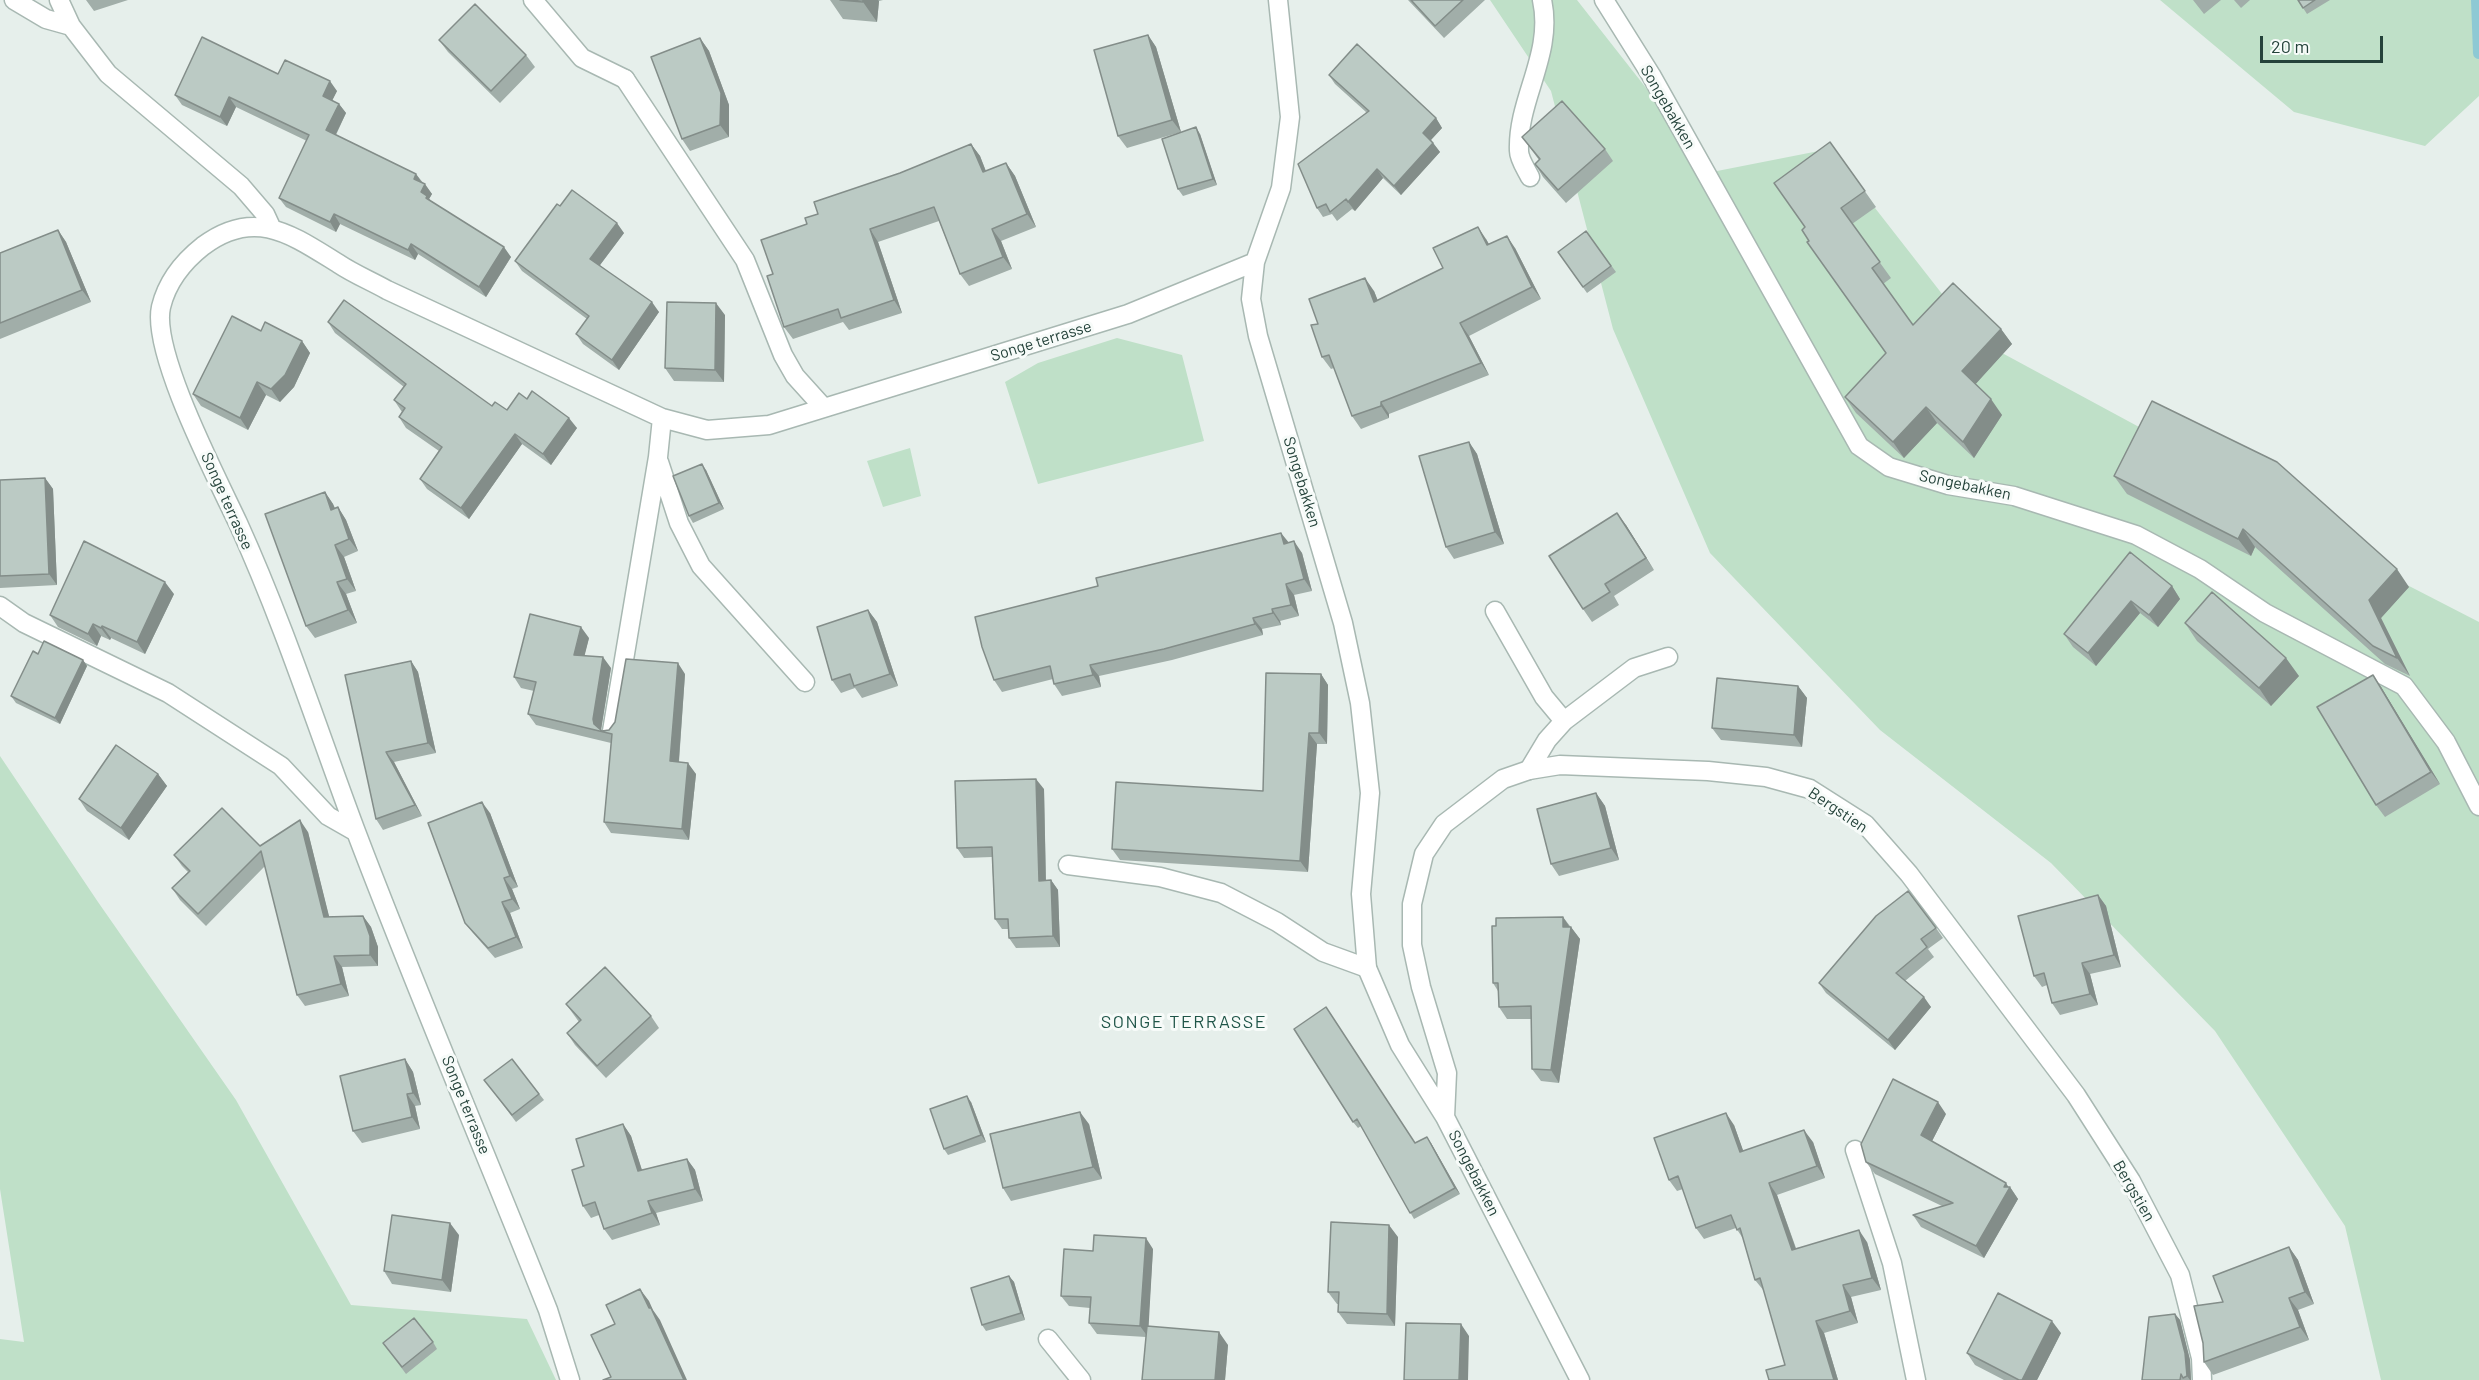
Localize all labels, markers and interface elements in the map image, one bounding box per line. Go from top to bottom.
scale bar [2263,24,2386,62]
text: 20 m [2271,35,2309,57]
street label: Songebakken [1636,62,1700,152]
street label: Songe terrasse [988,317,1094,365]
street label: Songebakken [1279,434,1325,530]
street label: Songe terrasse [197,449,257,553]
street label: Songebakken [1917,466,2013,504]
street label: Bergstien [1805,783,1871,837]
district label: SONGE TERRASSE [1101,1011,1267,1033]
street label: Songe terrasse [438,1053,494,1157]
street label: Songebakken [1444,1127,1504,1219]
street label: Bergstien [2109,1157,2159,1225]

